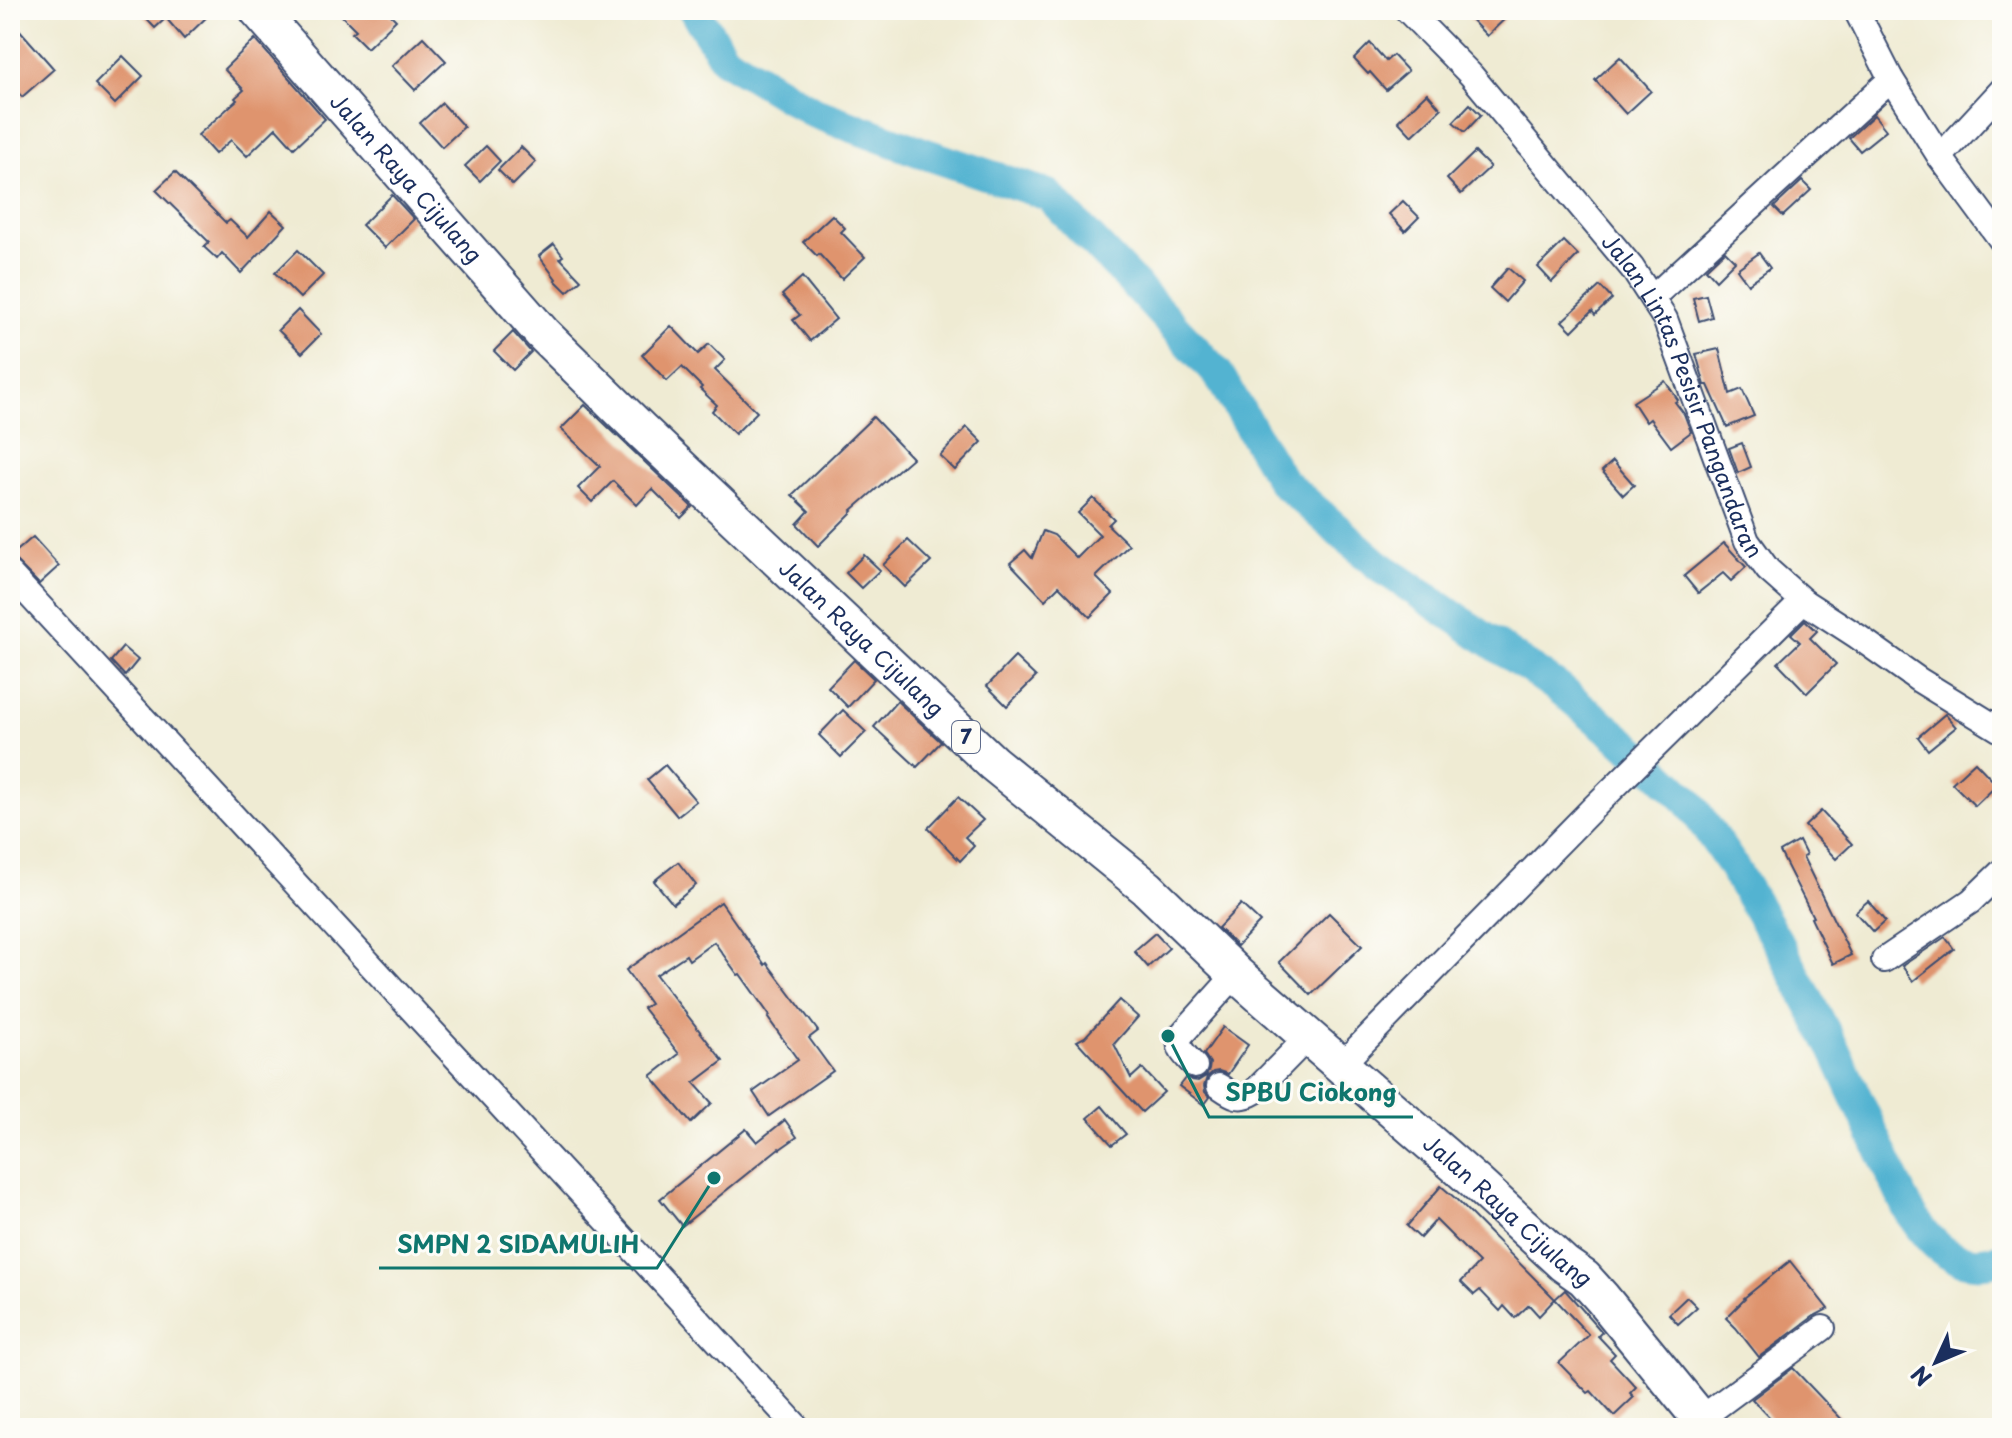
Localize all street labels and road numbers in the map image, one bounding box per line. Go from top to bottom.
street label: Jalan Raya Cijulang [323,85,491,269]
street label: Jalan Lintas Pesisir Pangandaran [1595,226,1772,564]
street label: Jalan Raya Cijulang [773,551,952,724]
road number: 7 [952,721,980,753]
street label: Jalan Raya Cijulang [1417,1126,1602,1293]

